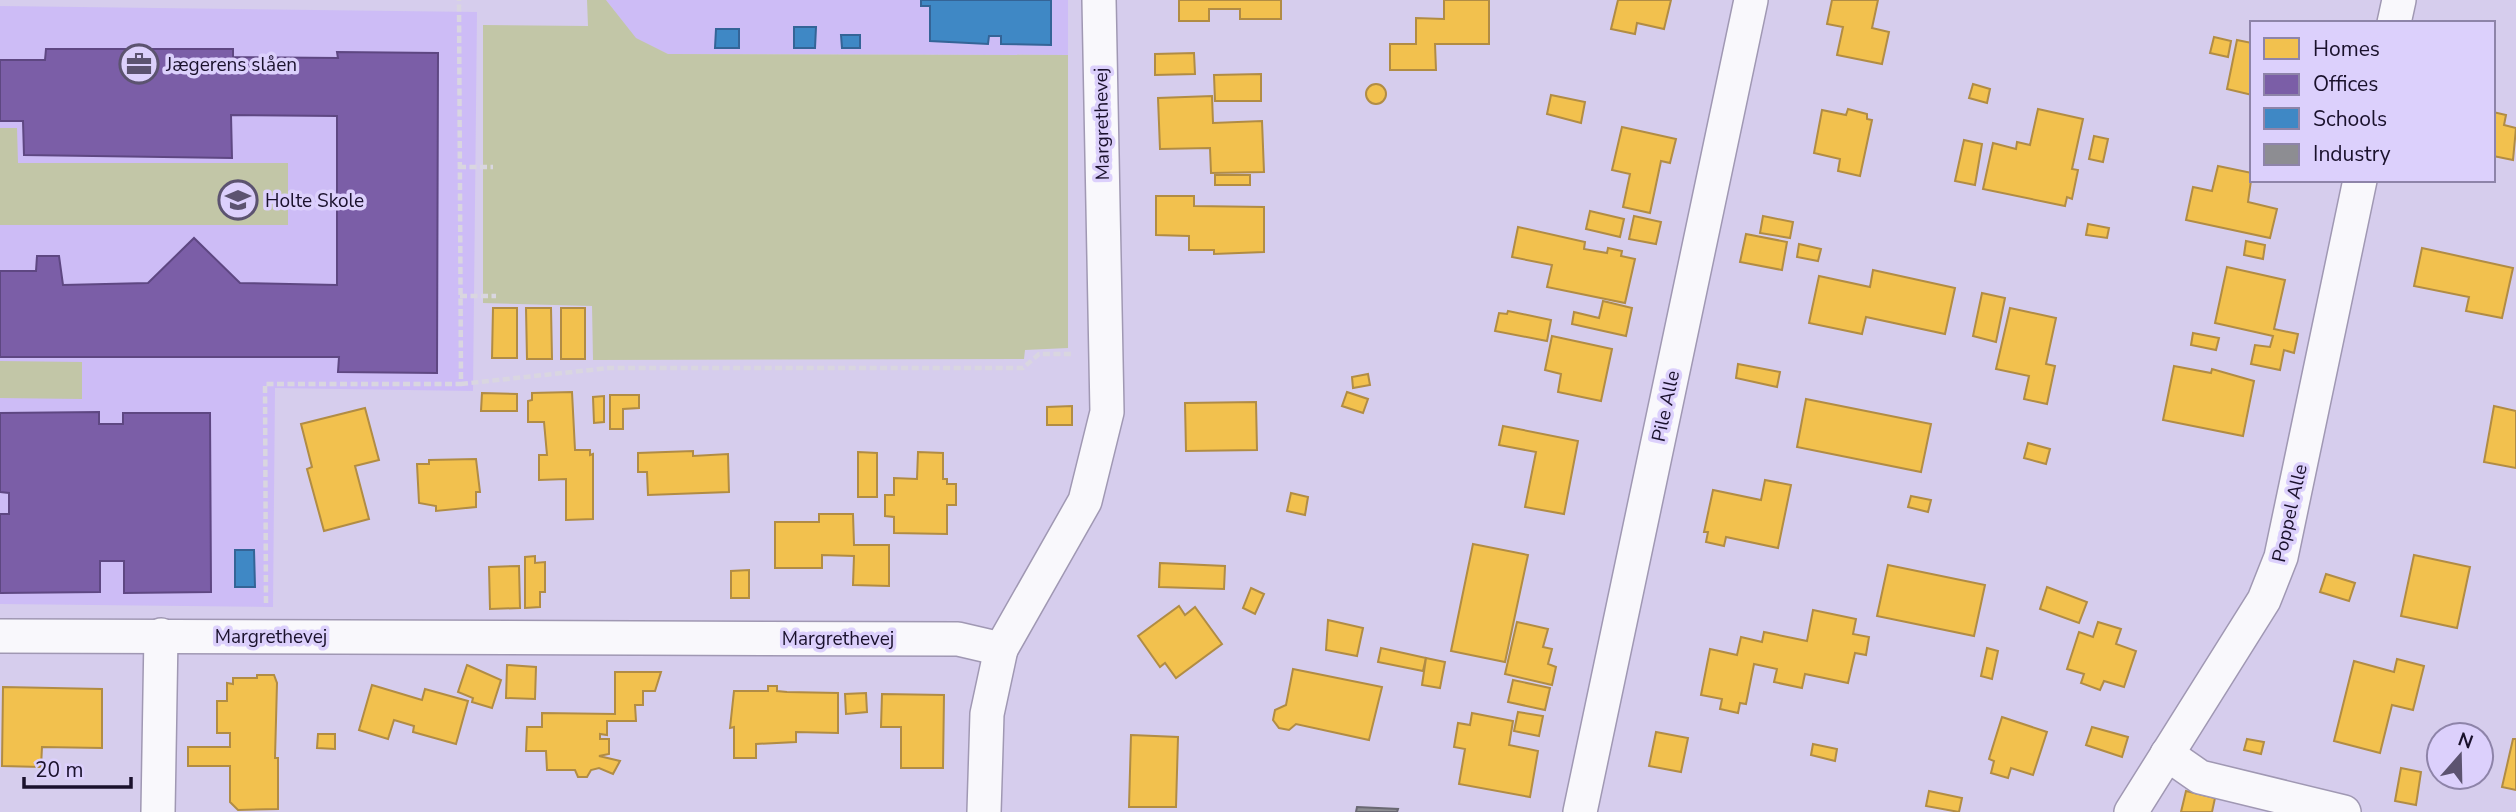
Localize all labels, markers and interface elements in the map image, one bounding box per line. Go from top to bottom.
legend [2250,21,2495,182]
text: Homes [2313,35,2380,63]
office icon: Jægerens slåen [118,43,160,85]
place label: Jægerens slåen [165,52,297,78]
street label: Margrethevej [1088,67,1116,180]
text: Offices [2313,70,2378,98]
text: Schools [2313,105,2387,133]
text: Industry [2313,140,2391,168]
school or university icon: Holte Skole [217,179,259,221]
place label: Holte Skole [265,188,364,214]
street label: Pile Alle [1646,368,1686,444]
street label: Poppel Alle [2266,462,2314,565]
street label: Margrethevej [215,624,327,650]
street label: Margrethevej [782,626,894,652]
north arrow [2425,721,2495,791]
text: N [2454,726,2477,756]
scale bar [24,746,131,790]
text: 20 m [35,756,84,784]

